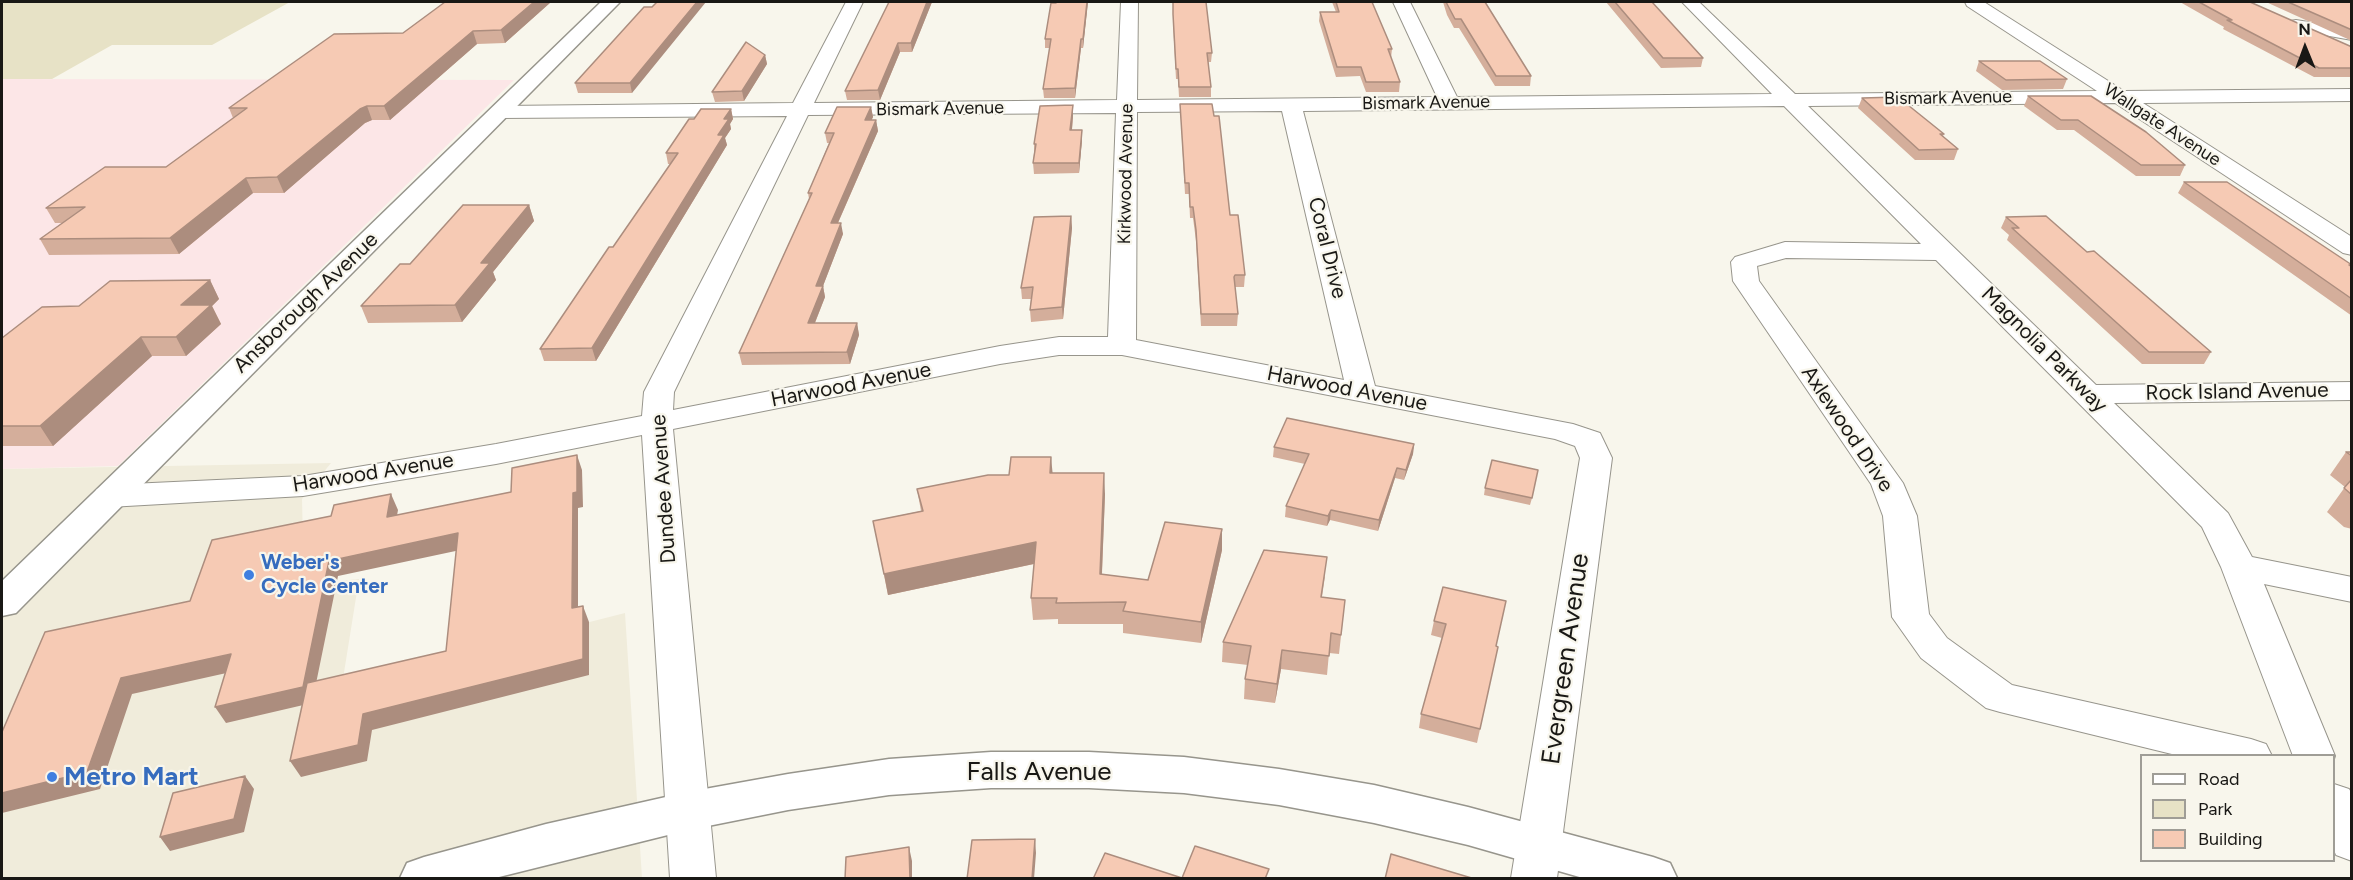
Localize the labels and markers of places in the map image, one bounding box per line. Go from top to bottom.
place label: Weber's Cycle Center [261,550,388,600]
marker: Weber's Cycle Center [242,568,256,582]
place label: Metro Mart [64,761,199,793]
marker: Metro Mart [45,770,59,784]

